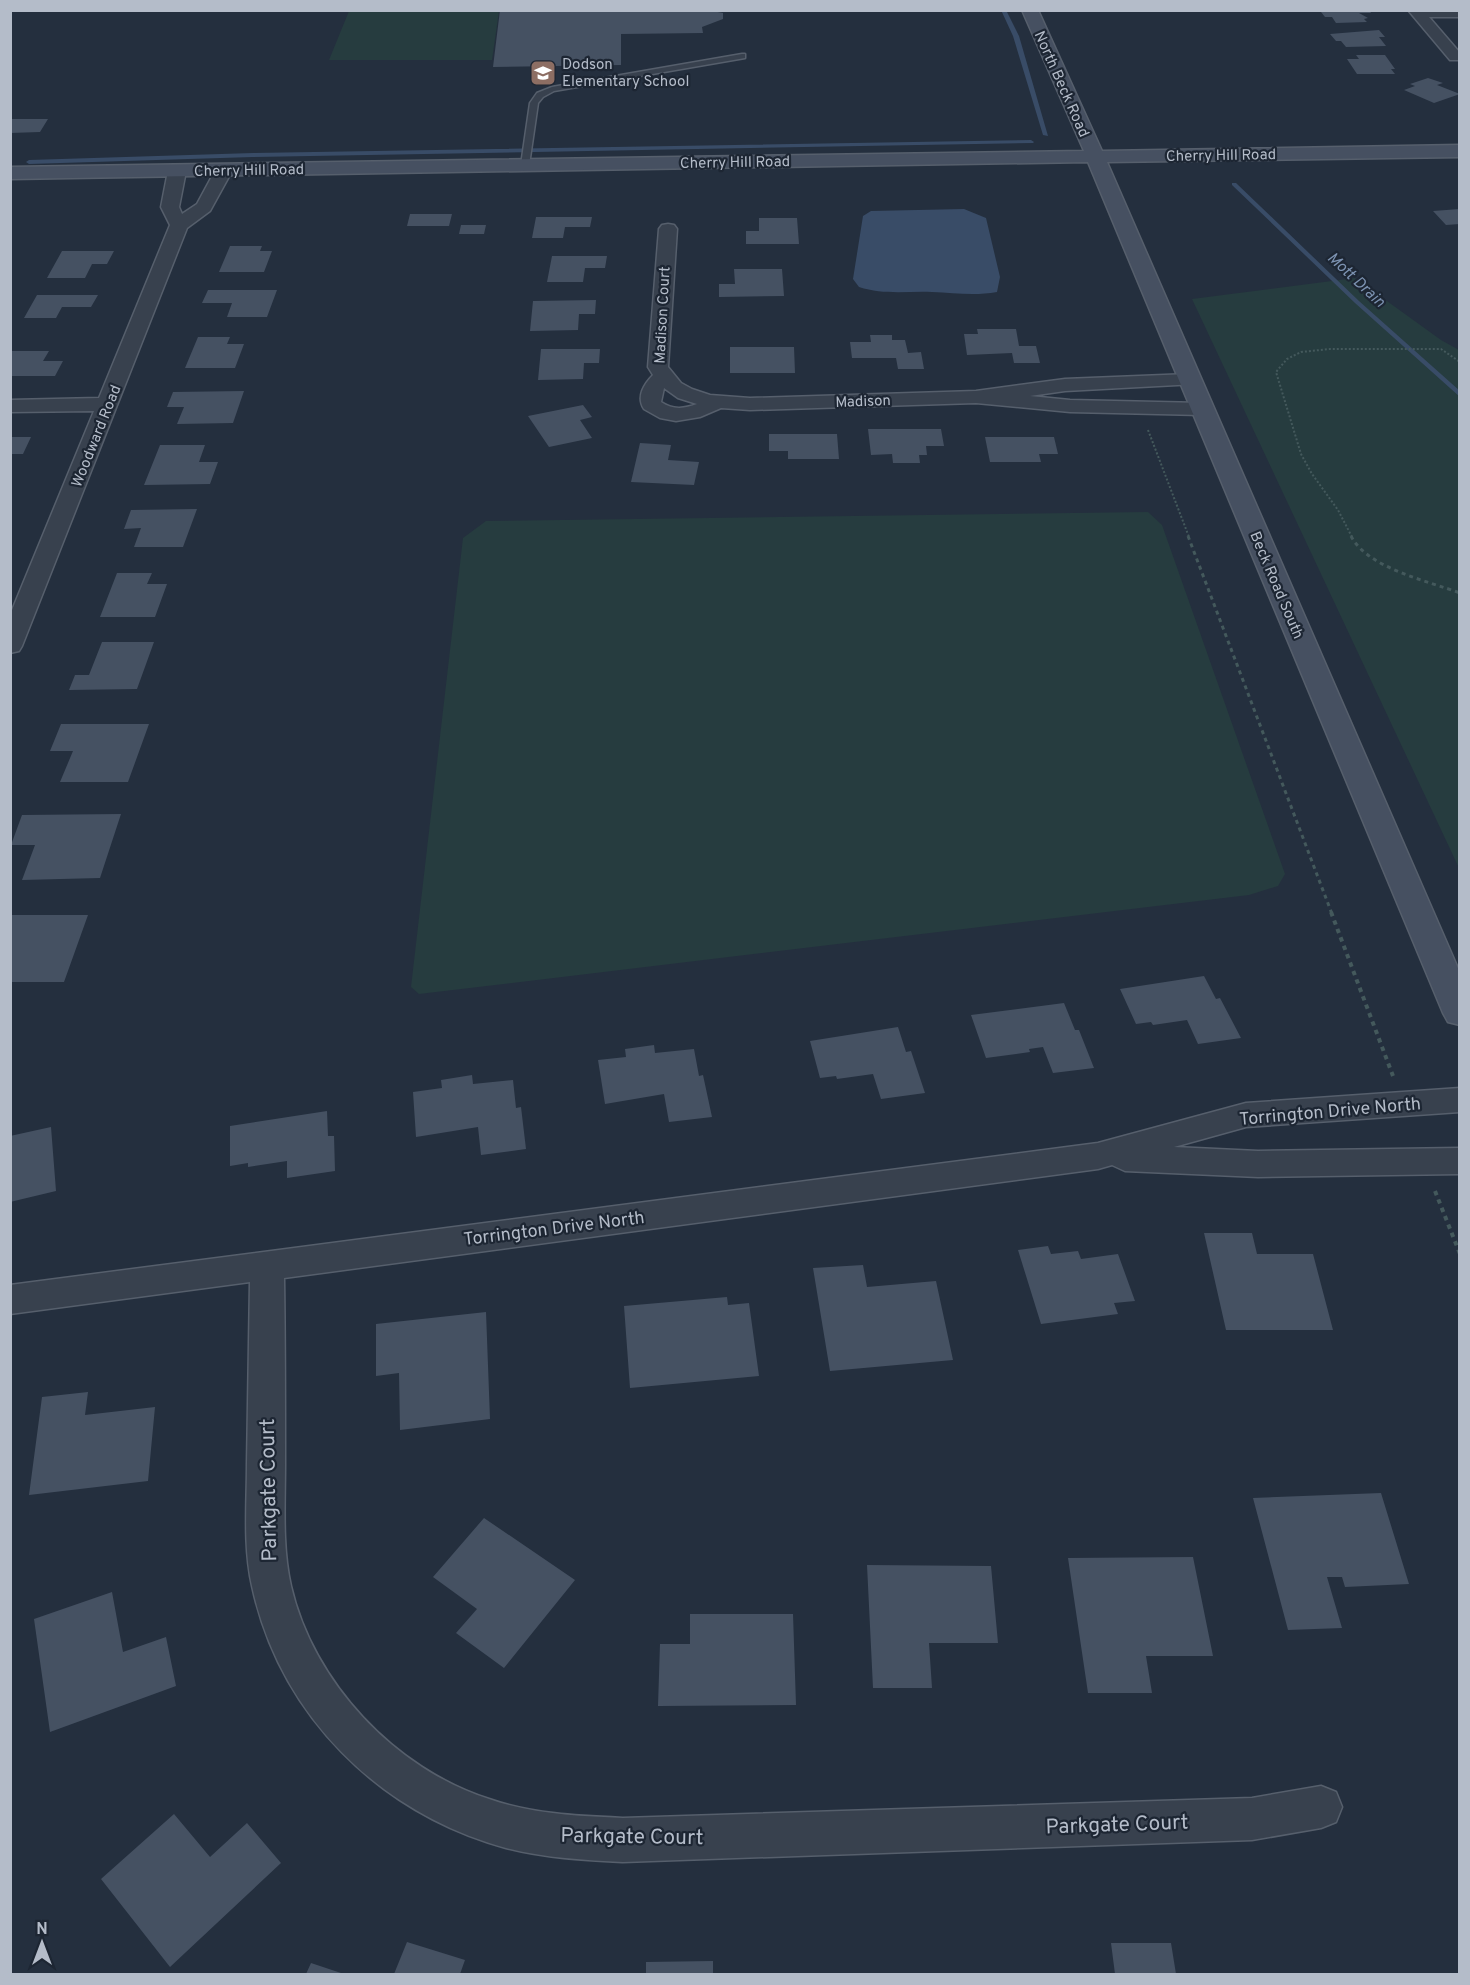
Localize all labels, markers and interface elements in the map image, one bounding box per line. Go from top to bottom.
street label: North Beck Road [1029,29,1093,141]
place label: Dodson Elementary School [562,56,689,92]
school or university icon: Dodson Elementary School [528,58,558,88]
street label: Cherry Hill Road [1166,146,1276,167]
street label: Cherry Hill Road [680,153,790,174]
street label: Cherry Hill Road [194,161,304,182]
water label: Mott Drain [1322,248,1389,313]
street label: Madison Court [651,266,676,364]
street label: Woodward Road [68,383,127,491]
street label: Madison [835,392,891,413]
street label: Beck Road South [1244,529,1307,642]
street label: Torrington Drive North [1238,1093,1422,1132]
street label: Torrington Drive North [462,1207,646,1252]
street label: Parkgate Court [255,1418,284,1562]
street label: Parkgate Court [1045,1810,1189,1841]
street label: Parkgate Court [560,1823,704,1852]
north arrow [12,1913,72,1973]
text: N [36,1920,48,1940]

